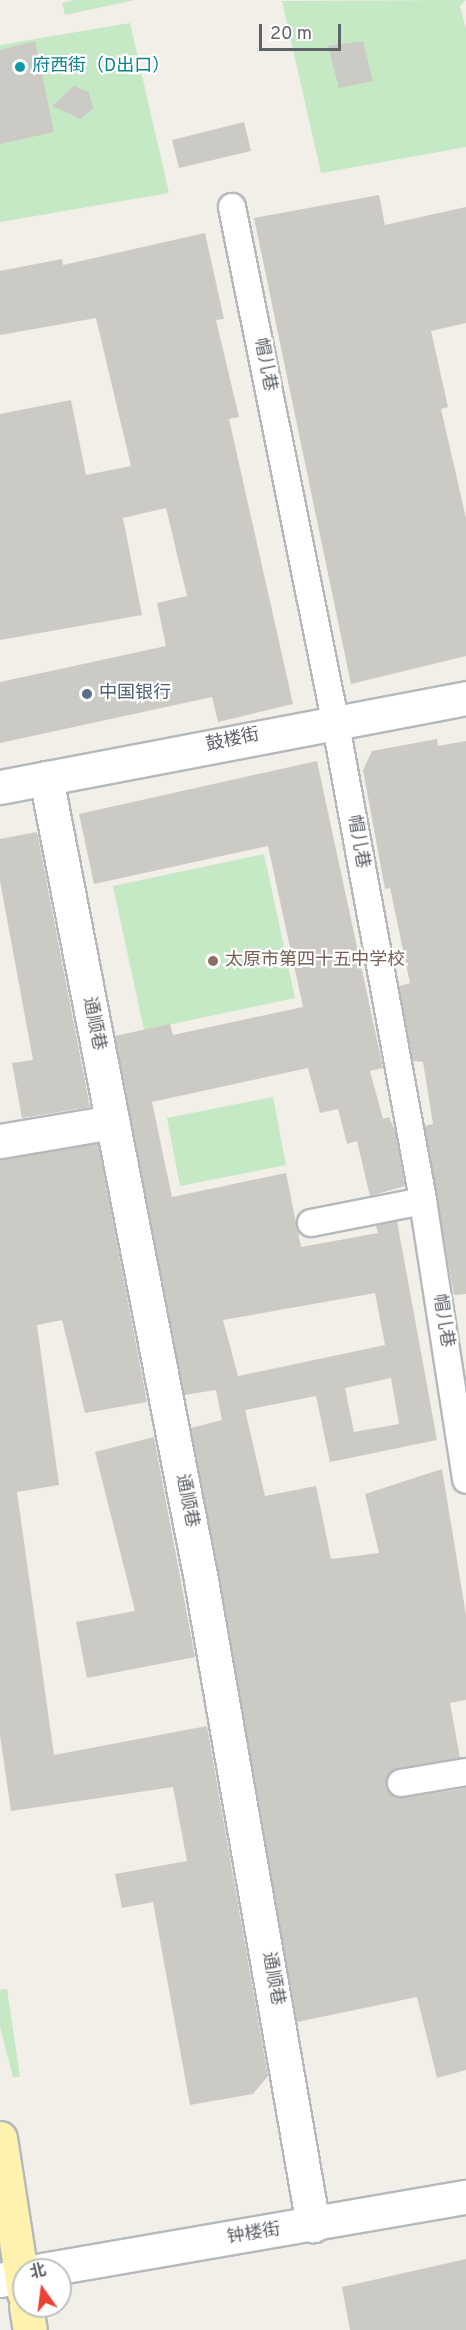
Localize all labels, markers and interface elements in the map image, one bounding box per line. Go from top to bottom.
scale bar [262,12,344,50]
text: 20 m [270,23,312,46]
place label: 府西街（D出口） [32,56,170,78]
marker: 府西街（D出口） [13,60,27,74]
street label: 帽儿巷 [248,336,280,394]
place label: 中国银行 [99,683,171,705]
marker: 中国银行 [80,687,94,701]
street label: 鼓楼街 [204,725,262,757]
street label: 帽儿巷 [342,814,372,870]
place label: 太原市第四十五中学校 [225,950,405,972]
marker: 太原市第四十五中学校 [206,954,220,968]
street label: 通顺巷 [77,995,109,1053]
street label: 帽儿巷 [427,1293,457,1349]
street label: 通顺巷 [170,1472,202,1530]
street label: 通顺巷 [257,1951,287,2007]
street label: 钟楼街 [226,2220,282,2250]
north arrow [12,2258,72,2318]
text: 北 [28,2261,48,2284]

